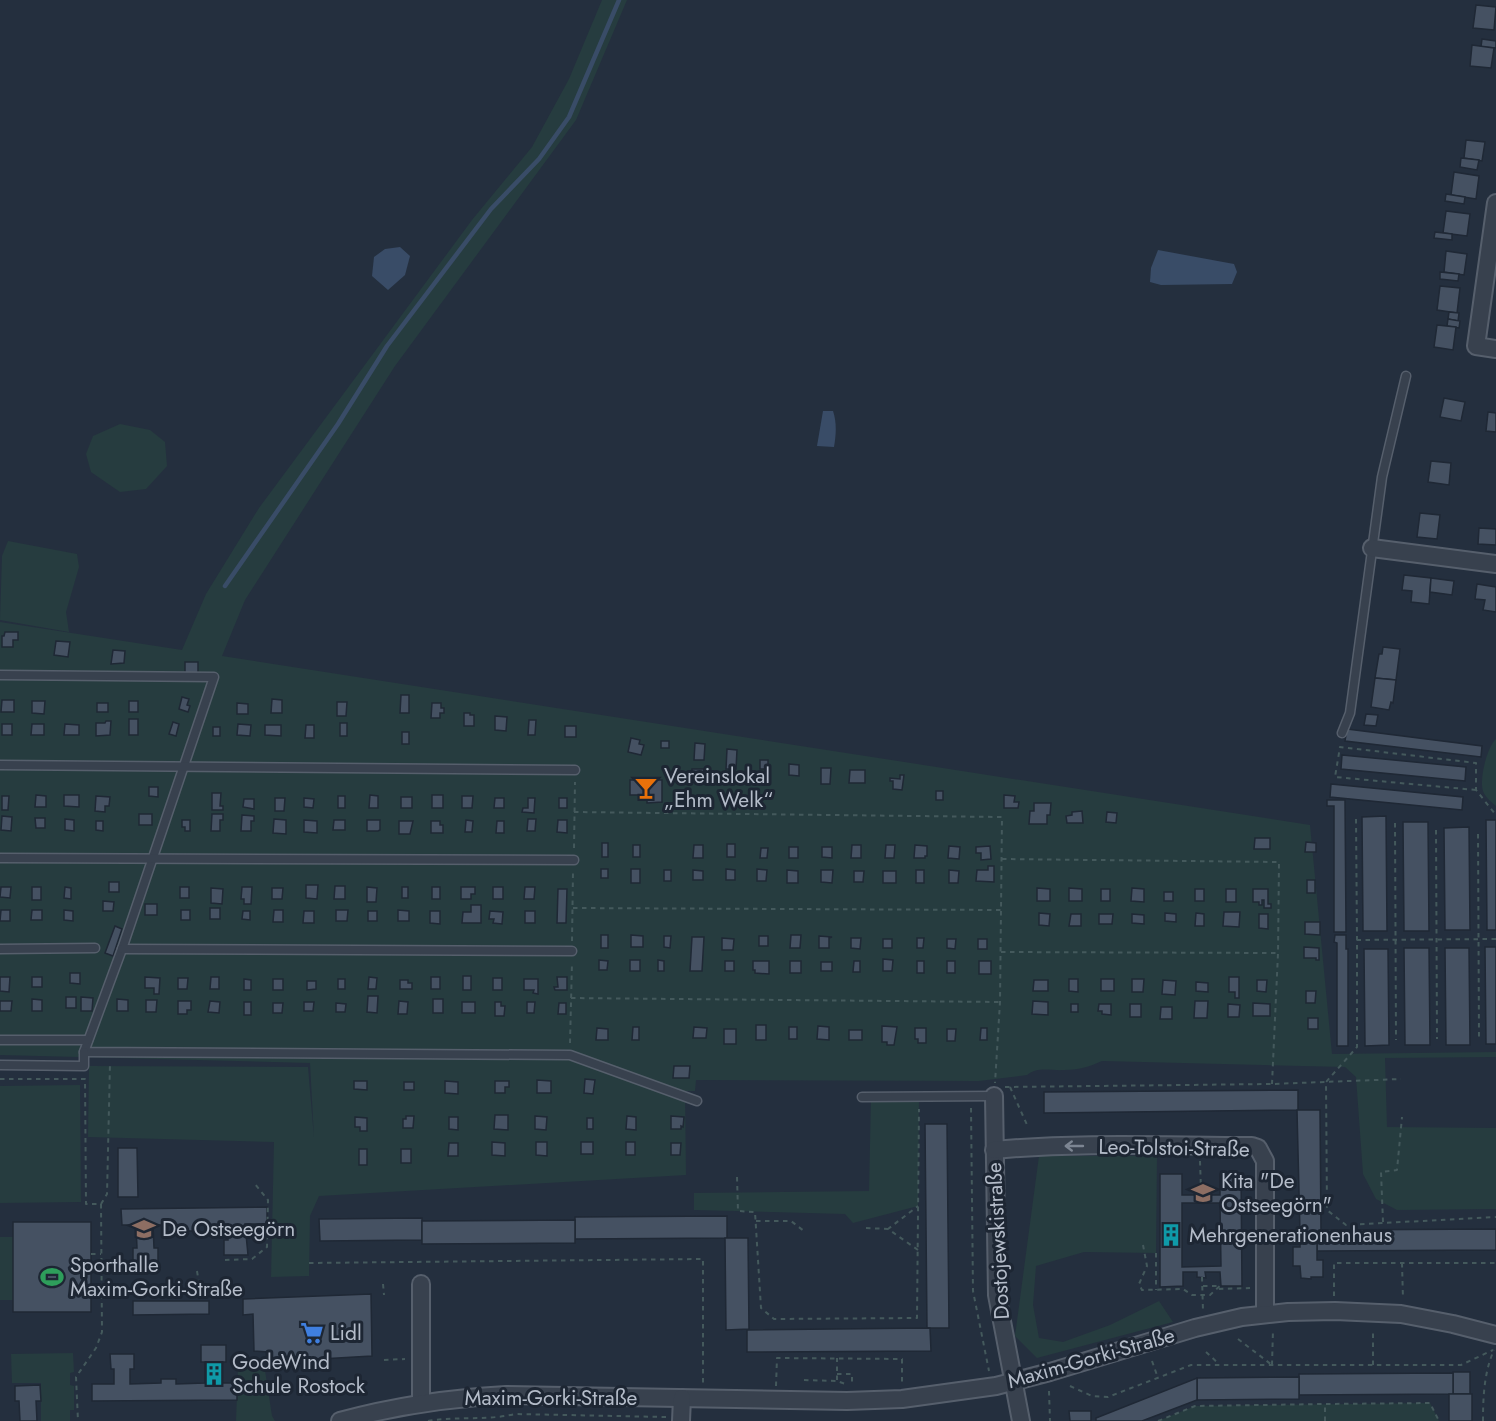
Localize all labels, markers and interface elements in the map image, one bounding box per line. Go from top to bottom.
place label: Vereinslokal „Ehm Welk“ [664,761,773,815]
bar icon: Vereinslokal „Ehm Welk“ [633,775,659,801]
street label: Leo-Tolstoi-Straße [1098,1132,1250,1164]
one-way arrow [1064,1140,1084,1152]
street label: Dostojewskistraße [979,1161,1017,1320]
place label: Kita "De Ostseegörn" [1221,1166,1332,1220]
school or university icon: Kita "De Ostseegörn" [1190,1180,1216,1206]
place label: De Ostseegörn [162,1214,295,1244]
school or university icon: De Ostseegörn [131,1216,157,1242]
place label: Mehrgenerationenhaus [1189,1220,1392,1250]
building icon: Mehrgenerationenhaus [1158,1222,1184,1248]
place label: Sporthalle Maxim-Gorki-Straße [70,1250,243,1304]
sports icon: Sporthalle Maxim-Gorki-Straße [39,1264,65,1290]
place label: Lidl [330,1318,362,1348]
supermarket icon: Lidl [299,1320,325,1346]
street label: Maxim-Gorki-Straße [1004,1320,1178,1396]
place label: GodeWind Schule Rostock [232,1347,366,1401]
building icon: GodeWind Schule Rostock [201,1361,227,1387]
street label: Maxim-Gorki-Straße [465,1383,638,1413]

